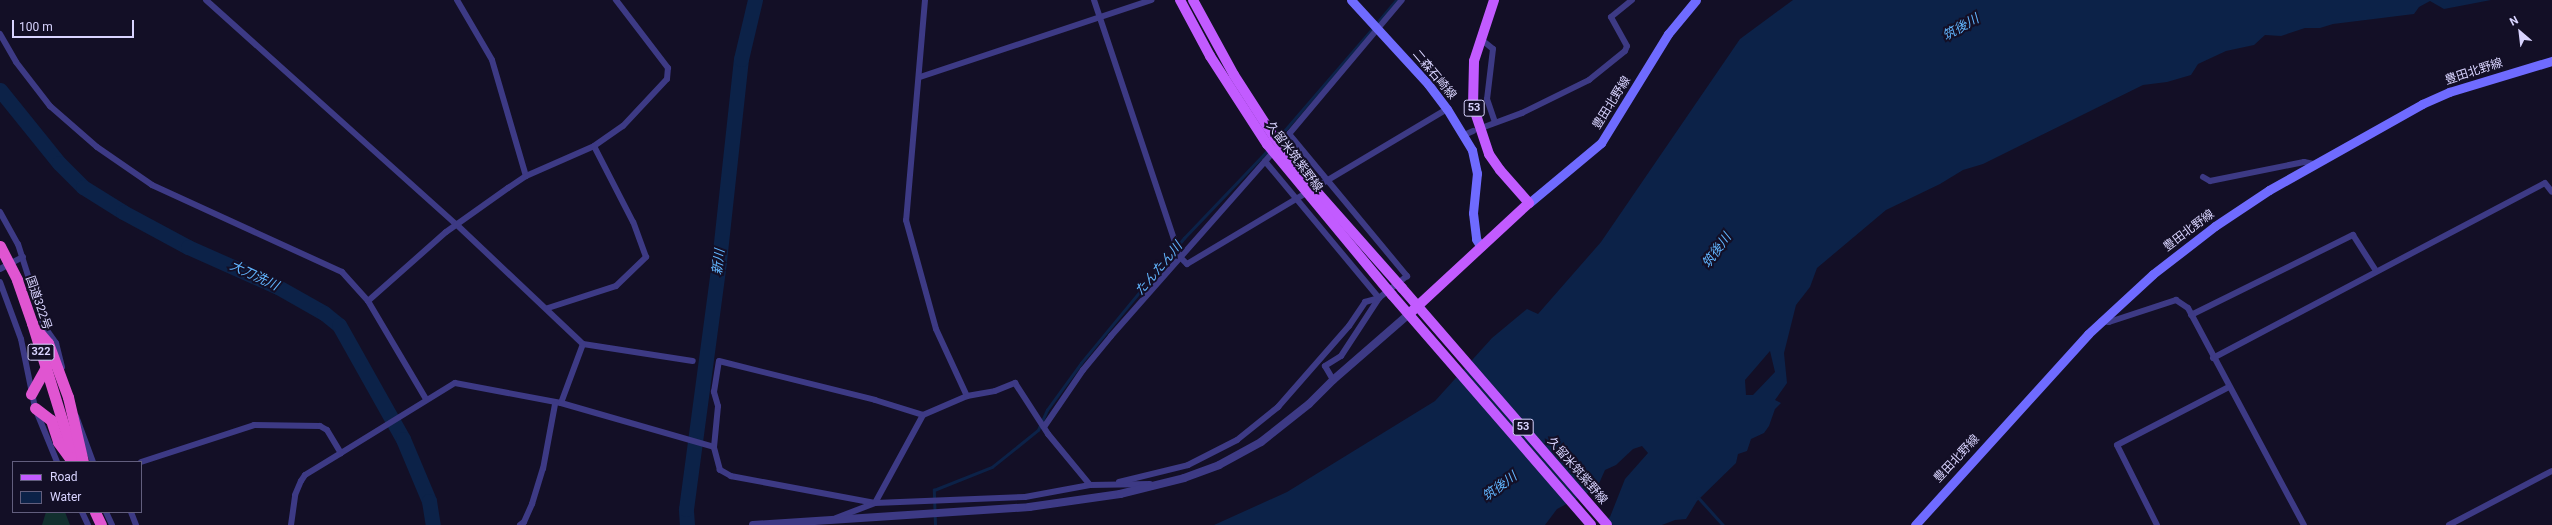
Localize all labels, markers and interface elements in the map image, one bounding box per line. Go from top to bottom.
water label: 筑後川 [1940,11,1982,45]
scale bar [14,12,136,38]
north arrow [2500,12,2540,52]
text: N [2508,13,2521,29]
text: 100 m [19,20,53,34]
street label: 二森石崎線 [1409,47,1459,103]
street label: 豊田北野線 [2443,56,2505,88]
street label: 豊田北野線 [1590,74,1634,132]
road number: 53 [1463,99,1485,117]
street label: 久留米筑紫野線 [1263,119,1325,195]
street label: 豊田北野線 [2161,207,2217,255]
water label: 筑後川 [1699,231,1735,271]
water label: たんたん川 [1132,239,1186,299]
water label: 新川 [710,248,728,276]
water label: 大刀洗川 [227,258,281,294]
street label: 国道322号 [22,274,54,332]
road number: 322 [27,343,55,361]
road number: 53 [1512,418,1534,436]
street label: 豊田北野線 [1931,432,1983,486]
street label: 久留米筑紫野線 [1544,435,1610,507]
legend [12,461,142,513]
water label: 筑後川 [1480,469,1520,505]
text: Road [50,470,78,484]
text: Water [50,490,81,504]

